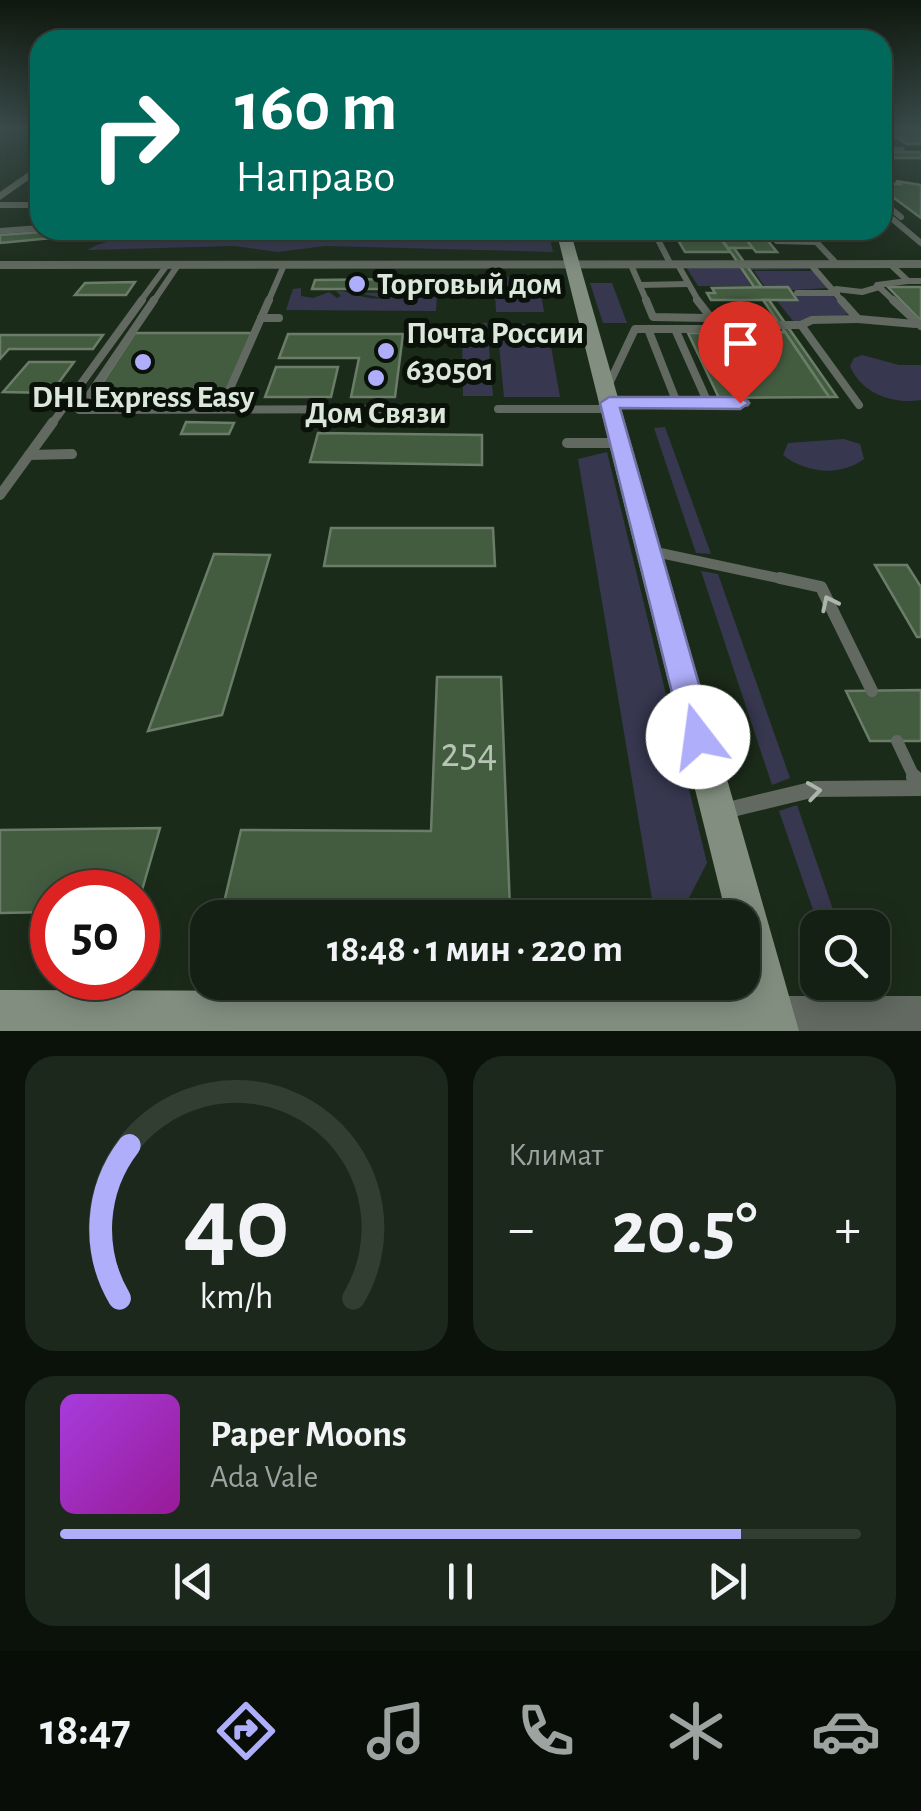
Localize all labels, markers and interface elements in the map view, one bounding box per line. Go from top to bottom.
icon: right [70,70,200,200]
text: 160 m [235,73,398,143]
text: Направо [235,155,395,200]
place label: Торговый дом [377,268,562,300]
marker: Торговый дом [346,273,368,295]
pin [698,301,783,404]
icon: arrive [713,316,768,371]
place label: Почта России 630501 [406,317,584,386]
marker: Почта России 630501 [375,340,397,362]
marker: DHL Express Easy [132,351,154,373]
marker: Дом Связи [365,367,387,389]
place label: DHL Express Easy [32,381,255,413]
place label: Дом Связи [305,397,447,429]
one-way arrow [822,596,841,614]
position arrow [646,685,750,789]
house number: 254 [441,732,497,774]
one-way arrow [806,781,822,802]
speed limit sign: 50 [30,870,160,1000]
map controls [800,910,890,1000]
button: search [800,910,890,1000]
text: 18:48 · 1 мин · 220 m [327,931,623,969]
text: Климат [508,1139,603,1171]
text: 40 [183,1173,290,1277]
text: 20.5° [612,1192,757,1267]
text: − [508,1202,534,1257]
text: + [835,1202,861,1257]
text: km/h [200,1279,273,1315]
text: Paper Moons [210,1416,407,1454]
text: Ada Vale [210,1461,318,1493]
icon: previous [166,1554,221,1609]
icon: pause [433,1554,488,1609]
icon: next [700,1554,755,1609]
icon: directions [211,1696,281,1766]
icon: music [361,1696,431,1766]
icon: phone [511,1696,581,1766]
icon: climate [661,1696,731,1766]
icon: car [811,1696,881,1766]
text: 18:47 [40,1708,131,1753]

